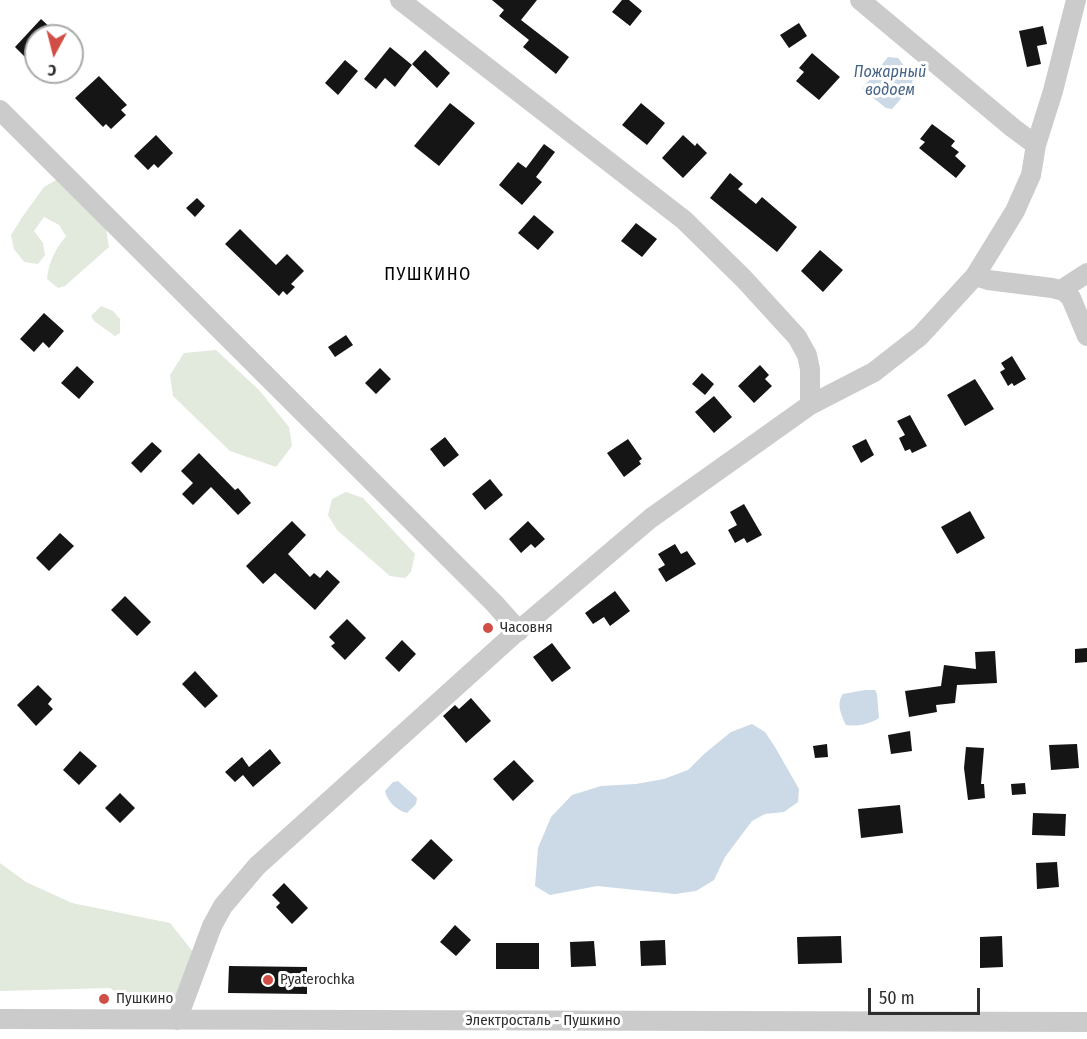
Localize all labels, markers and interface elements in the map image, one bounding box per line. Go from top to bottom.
north arrow [24,24,84,84]
text: С [47,60,57,80]
water label: Пожарный водоем [854,63,926,101]
district label: ПУШКИНО [384,264,472,286]
place label: Часовня [500,619,553,637]
marker: Часовня [481,621,495,635]
place label: Pyaterochka [280,971,355,989]
marker: Pyaterochka [261,973,275,987]
scale bar [871,976,984,1014]
text: 50 m [879,987,915,1009]
place label: Пушкино [116,990,173,1008]
marker: Пушкино [97,992,111,1006]
street label: Электросталь - Пушкино [465,1012,621,1030]

